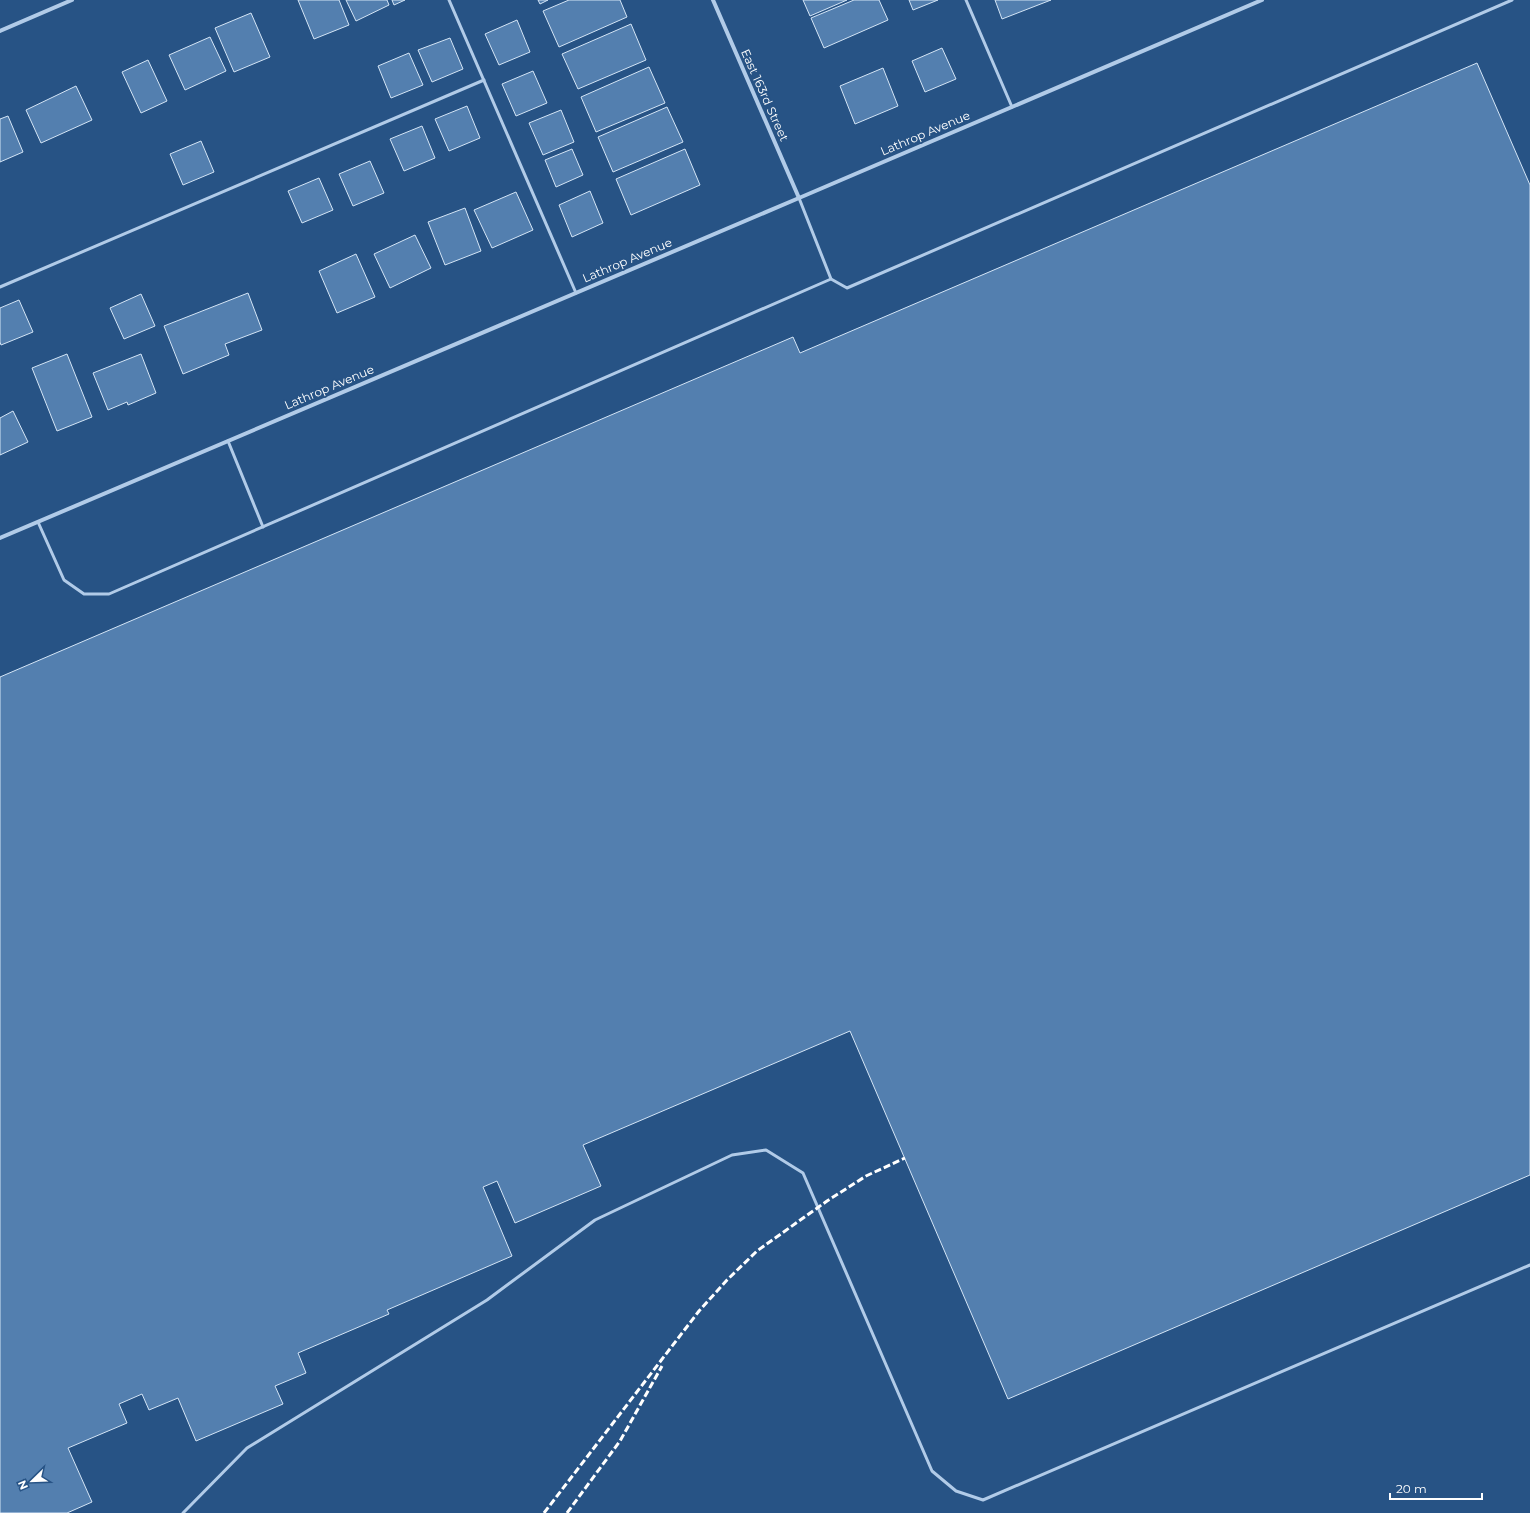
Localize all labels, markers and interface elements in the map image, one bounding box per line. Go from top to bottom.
street label: East 163rd Street [738,46,792,144]
street label: Lathrop Avenue [878,107,972,159]
street label: Lathrop Avenue [580,234,674,286]
street label: Lathrop Avenue [282,361,376,413]
north arrow [12,1461,52,1501]
scale bar [1390,1475,1482,1501]
text: N [15,1478,31,1492]
text: 20 m [1396,1481,1427,1496]

